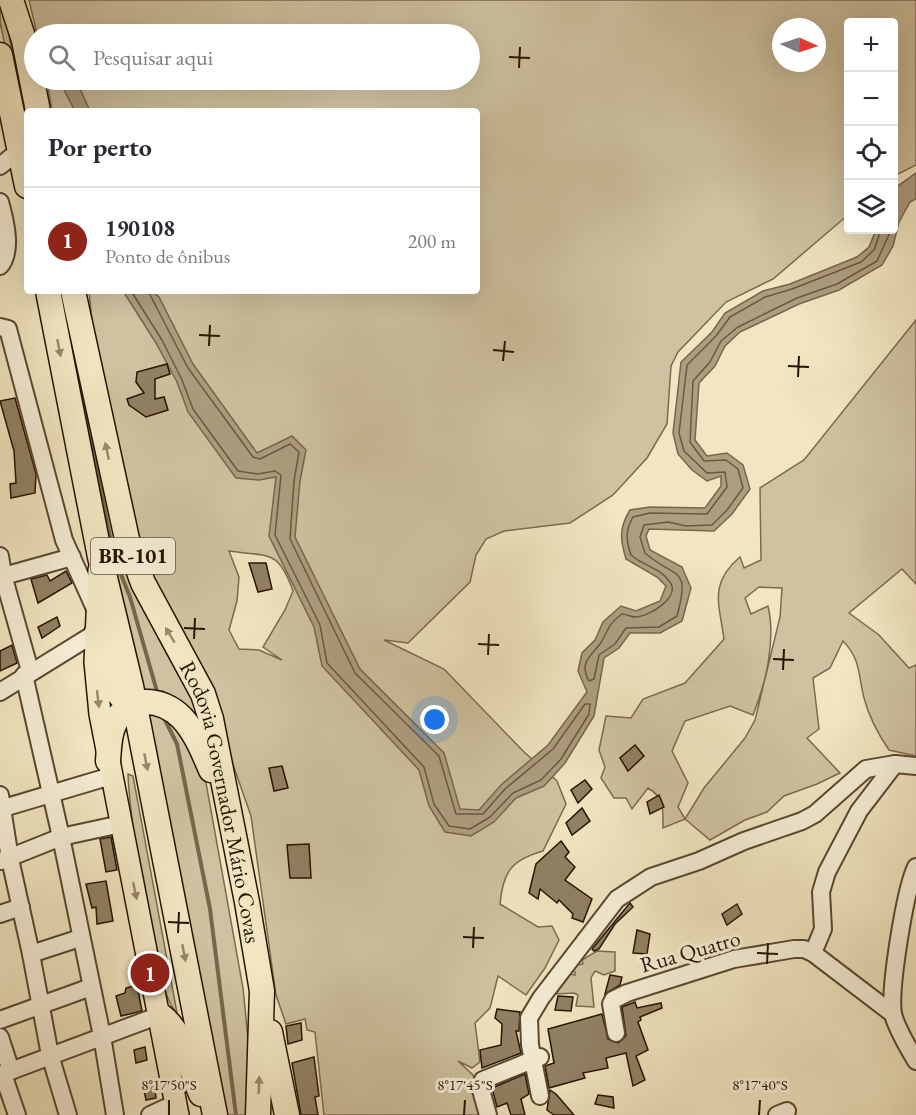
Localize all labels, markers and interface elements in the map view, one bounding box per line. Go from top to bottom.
north arrow [772,18,826,72]
map controls [844,18,898,234]
button: + [844,18,898,72]
search box [24,24,480,90]
icon: search [45,41,78,74]
text: Pesquisar aqui [93,43,213,72]
button: − [844,72,898,126]
button: locate [844,126,898,180]
text: Por perto [48,130,152,164]
button: layers [844,180,898,234]
text: 190108 [105,214,175,243]
text: 1 [62,228,73,254]
text: 200 m [408,228,456,254]
text: Ponto de ônibus [105,243,230,269]
one-way arrow [55,339,64,358]
one-way arrow [102,442,111,461]
road number: BR-101 [91,538,175,574]
one-way arrow [164,627,175,643]
street label: Rodovia Governador Mário Covas [173,656,268,945]
one-way arrow [93,690,103,709]
your location [420,705,449,734]
one-way arrow [142,753,151,772]
one-way arrow [130,882,140,900]
street label: Rua Quatro [637,923,744,980]
one-way arrow [180,944,189,963]
pin: 1 [130,950,170,996]
text: 8°17'50"S [141,1075,197,1094]
one-way arrow [255,1075,264,1094]
text: 8°17'45"S [437,1075,493,1094]
text: 8°17'40"S [732,1075,788,1094]

